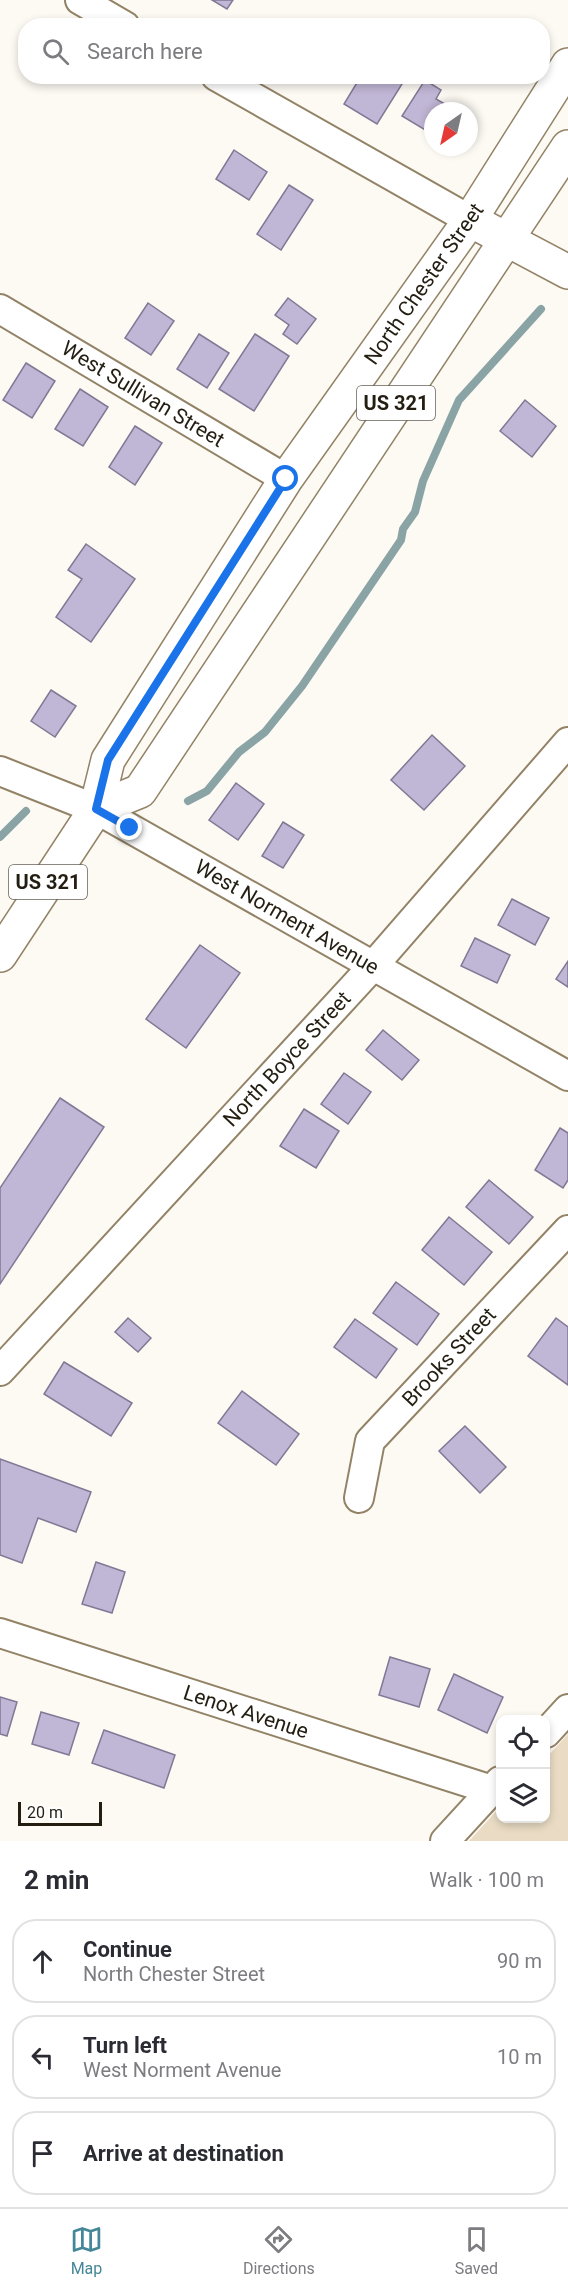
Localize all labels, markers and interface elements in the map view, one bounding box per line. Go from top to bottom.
search box [18,18,550,84]
icon: search [39,35,72,68]
text: Search here [87,39,203,64]
north arrow [424,102,478,156]
street label: North Chester Street [359,199,489,369]
street label: West Sullivan Street [57,336,229,452]
road number: US 321 [357,386,435,420]
route start [272,465,298,491]
route end [116,814,142,840]
street label: West Norment Avenue [191,855,383,979]
road number: US 321 [9,865,87,899]
street label: North Boyce Street [218,986,356,1131]
street label: Brooks Street [397,1303,501,1411]
street label: Lenox Avenue [180,1680,312,1744]
map controls [496,1715,550,1823]
button: locate [496,1715,550,1769]
button: layers [496,1769,550,1823]
scale bar [18,1799,102,1826]
text: 20 m [27,1803,63,1822]
text: 2 min [24,1865,89,1895]
text: Walk · 100 m [429,1868,544,1892]
text: Continue [83,1937,172,1962]
icon: ahead [26,1945,59,1978]
text: 90 m [497,1949,542,1973]
text: North Chester Street [83,1962,265,1986]
text: Turn left [83,2033,167,2058]
icon: left [26,2041,59,2074]
text: 10 m [497,2045,542,2069]
text: West Norment Avenue [83,2058,281,2082]
icon: arrive [26,2137,59,2170]
text: Arrive at destination [83,2141,284,2166]
tab: Map [70,2223,103,2278]
tab: Directions [243,2223,315,2278]
tab: Saved [455,2223,498,2278]

